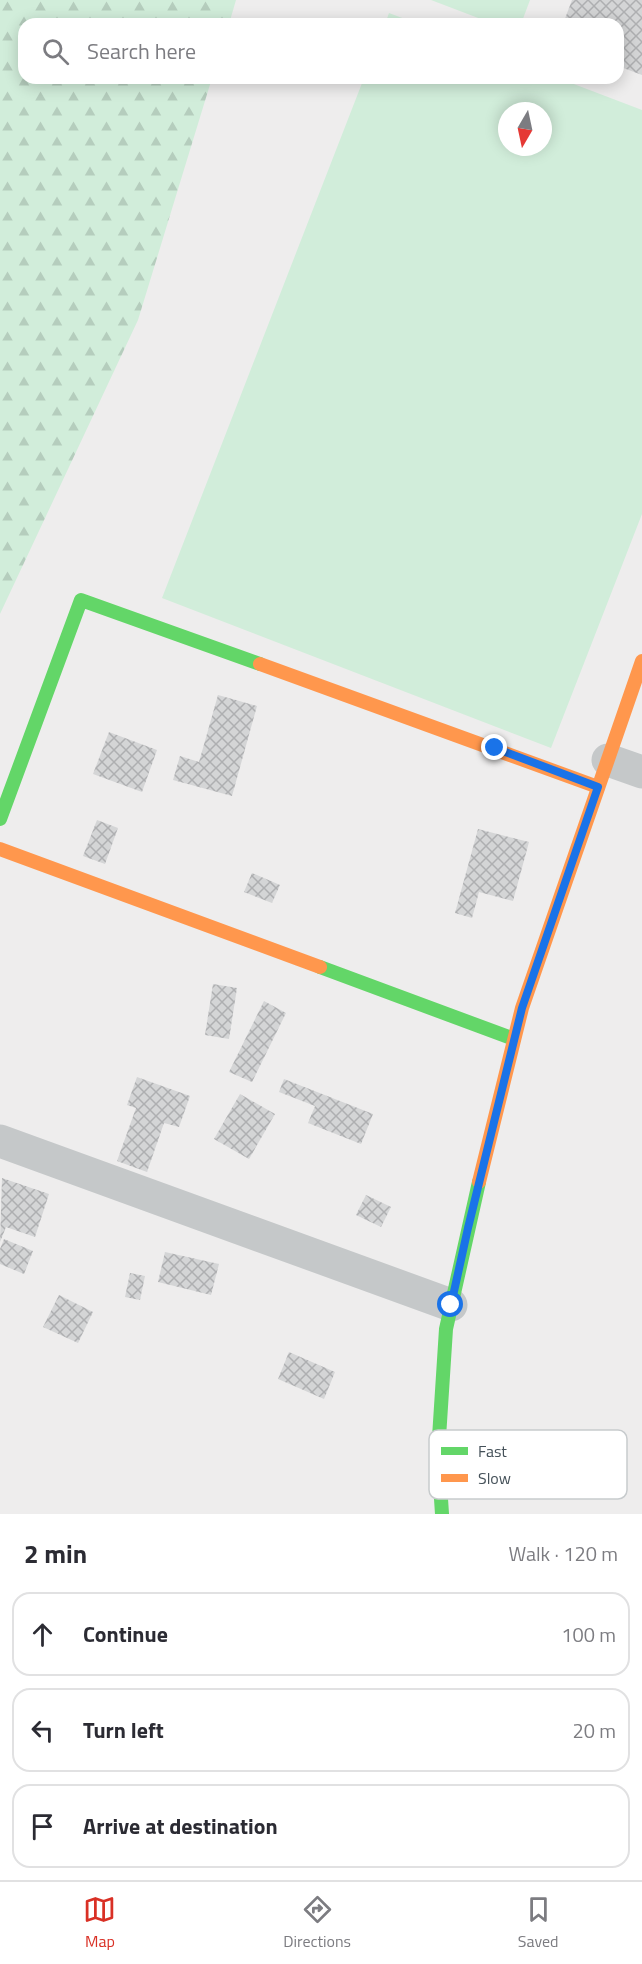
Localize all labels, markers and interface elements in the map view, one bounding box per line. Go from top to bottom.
search box [18,18,624,84]
text: Search here [87,34,196,68]
icon: search [39,35,72,68]
north arrow [498,102,552,156]
route end [481,734,507,760]
route start [437,1291,463,1317]
legend [429,1430,627,1499]
text: Fast [478,1439,507,1463]
text: Slow [478,1466,511,1490]
text: 2 min [24,1534,87,1573]
text: Walk · 120 m [509,1538,618,1569]
text: Continue [83,1617,168,1651]
icon: ahead [26,1618,59,1651]
text: 100 m [561,1619,616,1650]
text: Turn left [83,1713,164,1747]
icon: left [26,1714,59,1747]
text: 20 m [572,1715,616,1746]
text: Arrive at destination [83,1809,278,1843]
icon: arrive [26,1810,59,1843]
tab: Map [83,1893,116,1953]
tab: Directions [283,1893,351,1953]
tab: Saved [518,1893,559,1953]

